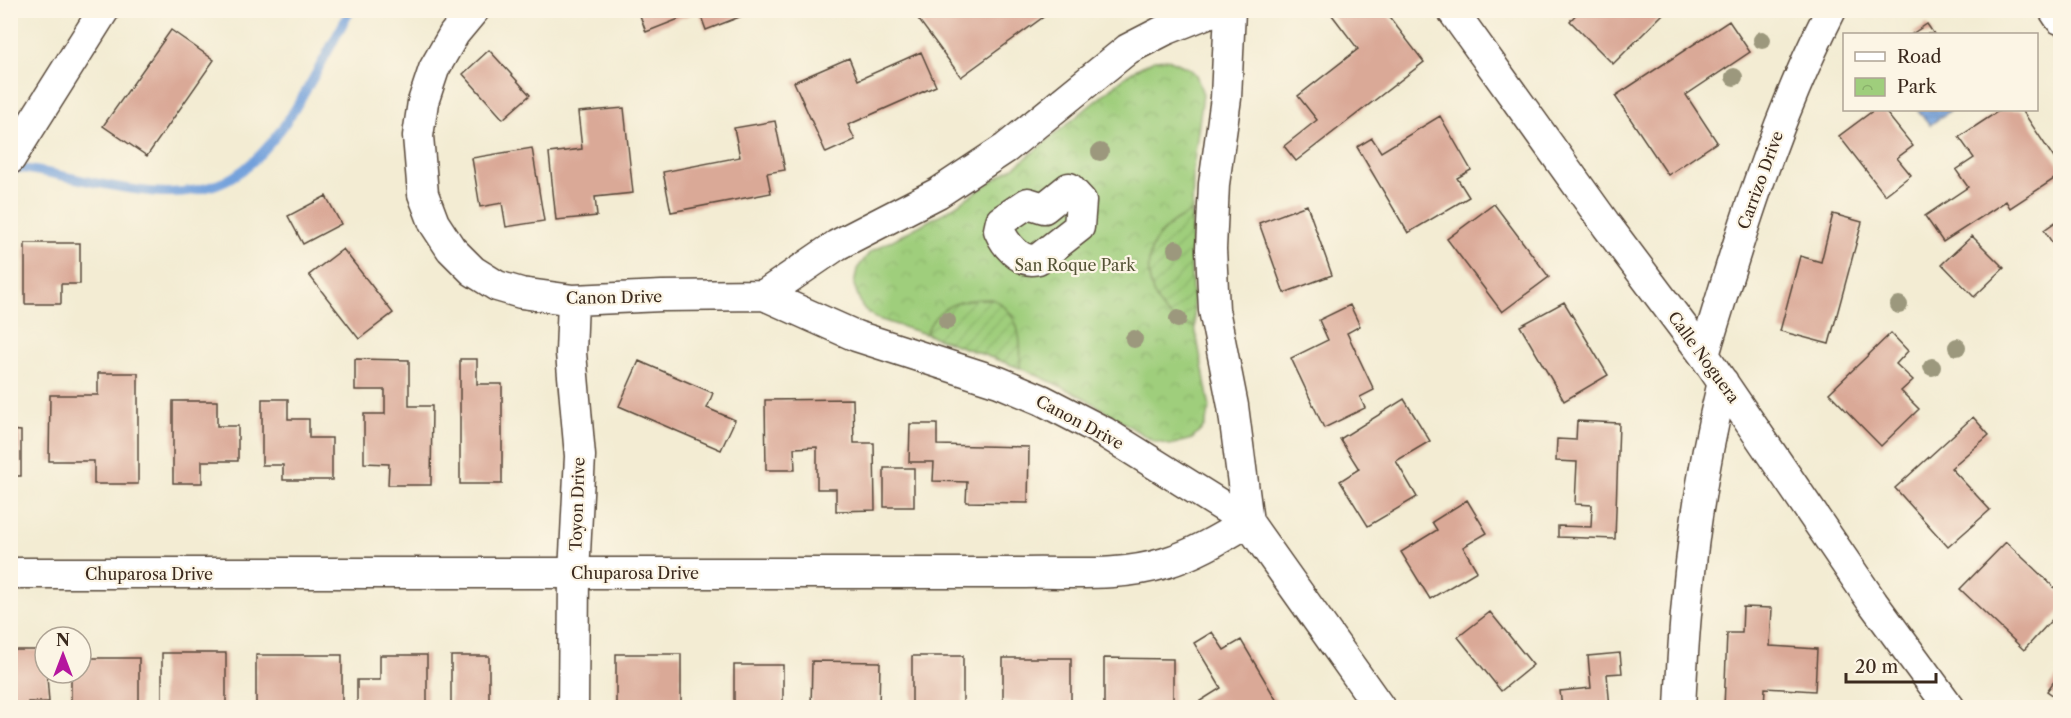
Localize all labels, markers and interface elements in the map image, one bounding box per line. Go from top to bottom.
legend [1843,33,2038,111]
text: Road [1897,46,1942,68]
text: Park [1897,76,1938,98]
street label: Carrizo Drive [1733,128,1787,232]
park label: San Roque Park [1014,255,1136,275]
street label: Canon Drive [566,286,662,308]
street label: Calle Noguera [1664,307,1744,407]
street label: Canon Drive [1033,391,1127,453]
street label: Toyon Drive [565,457,589,551]
street label: Chuparosa Drive [571,563,699,583]
street label: Chuparosa Drive [85,564,213,584]
north arrow [33,625,93,685]
text: N [56,630,70,650]
scale bar [1846,646,1936,684]
text: 20 m [1855,656,1899,678]

